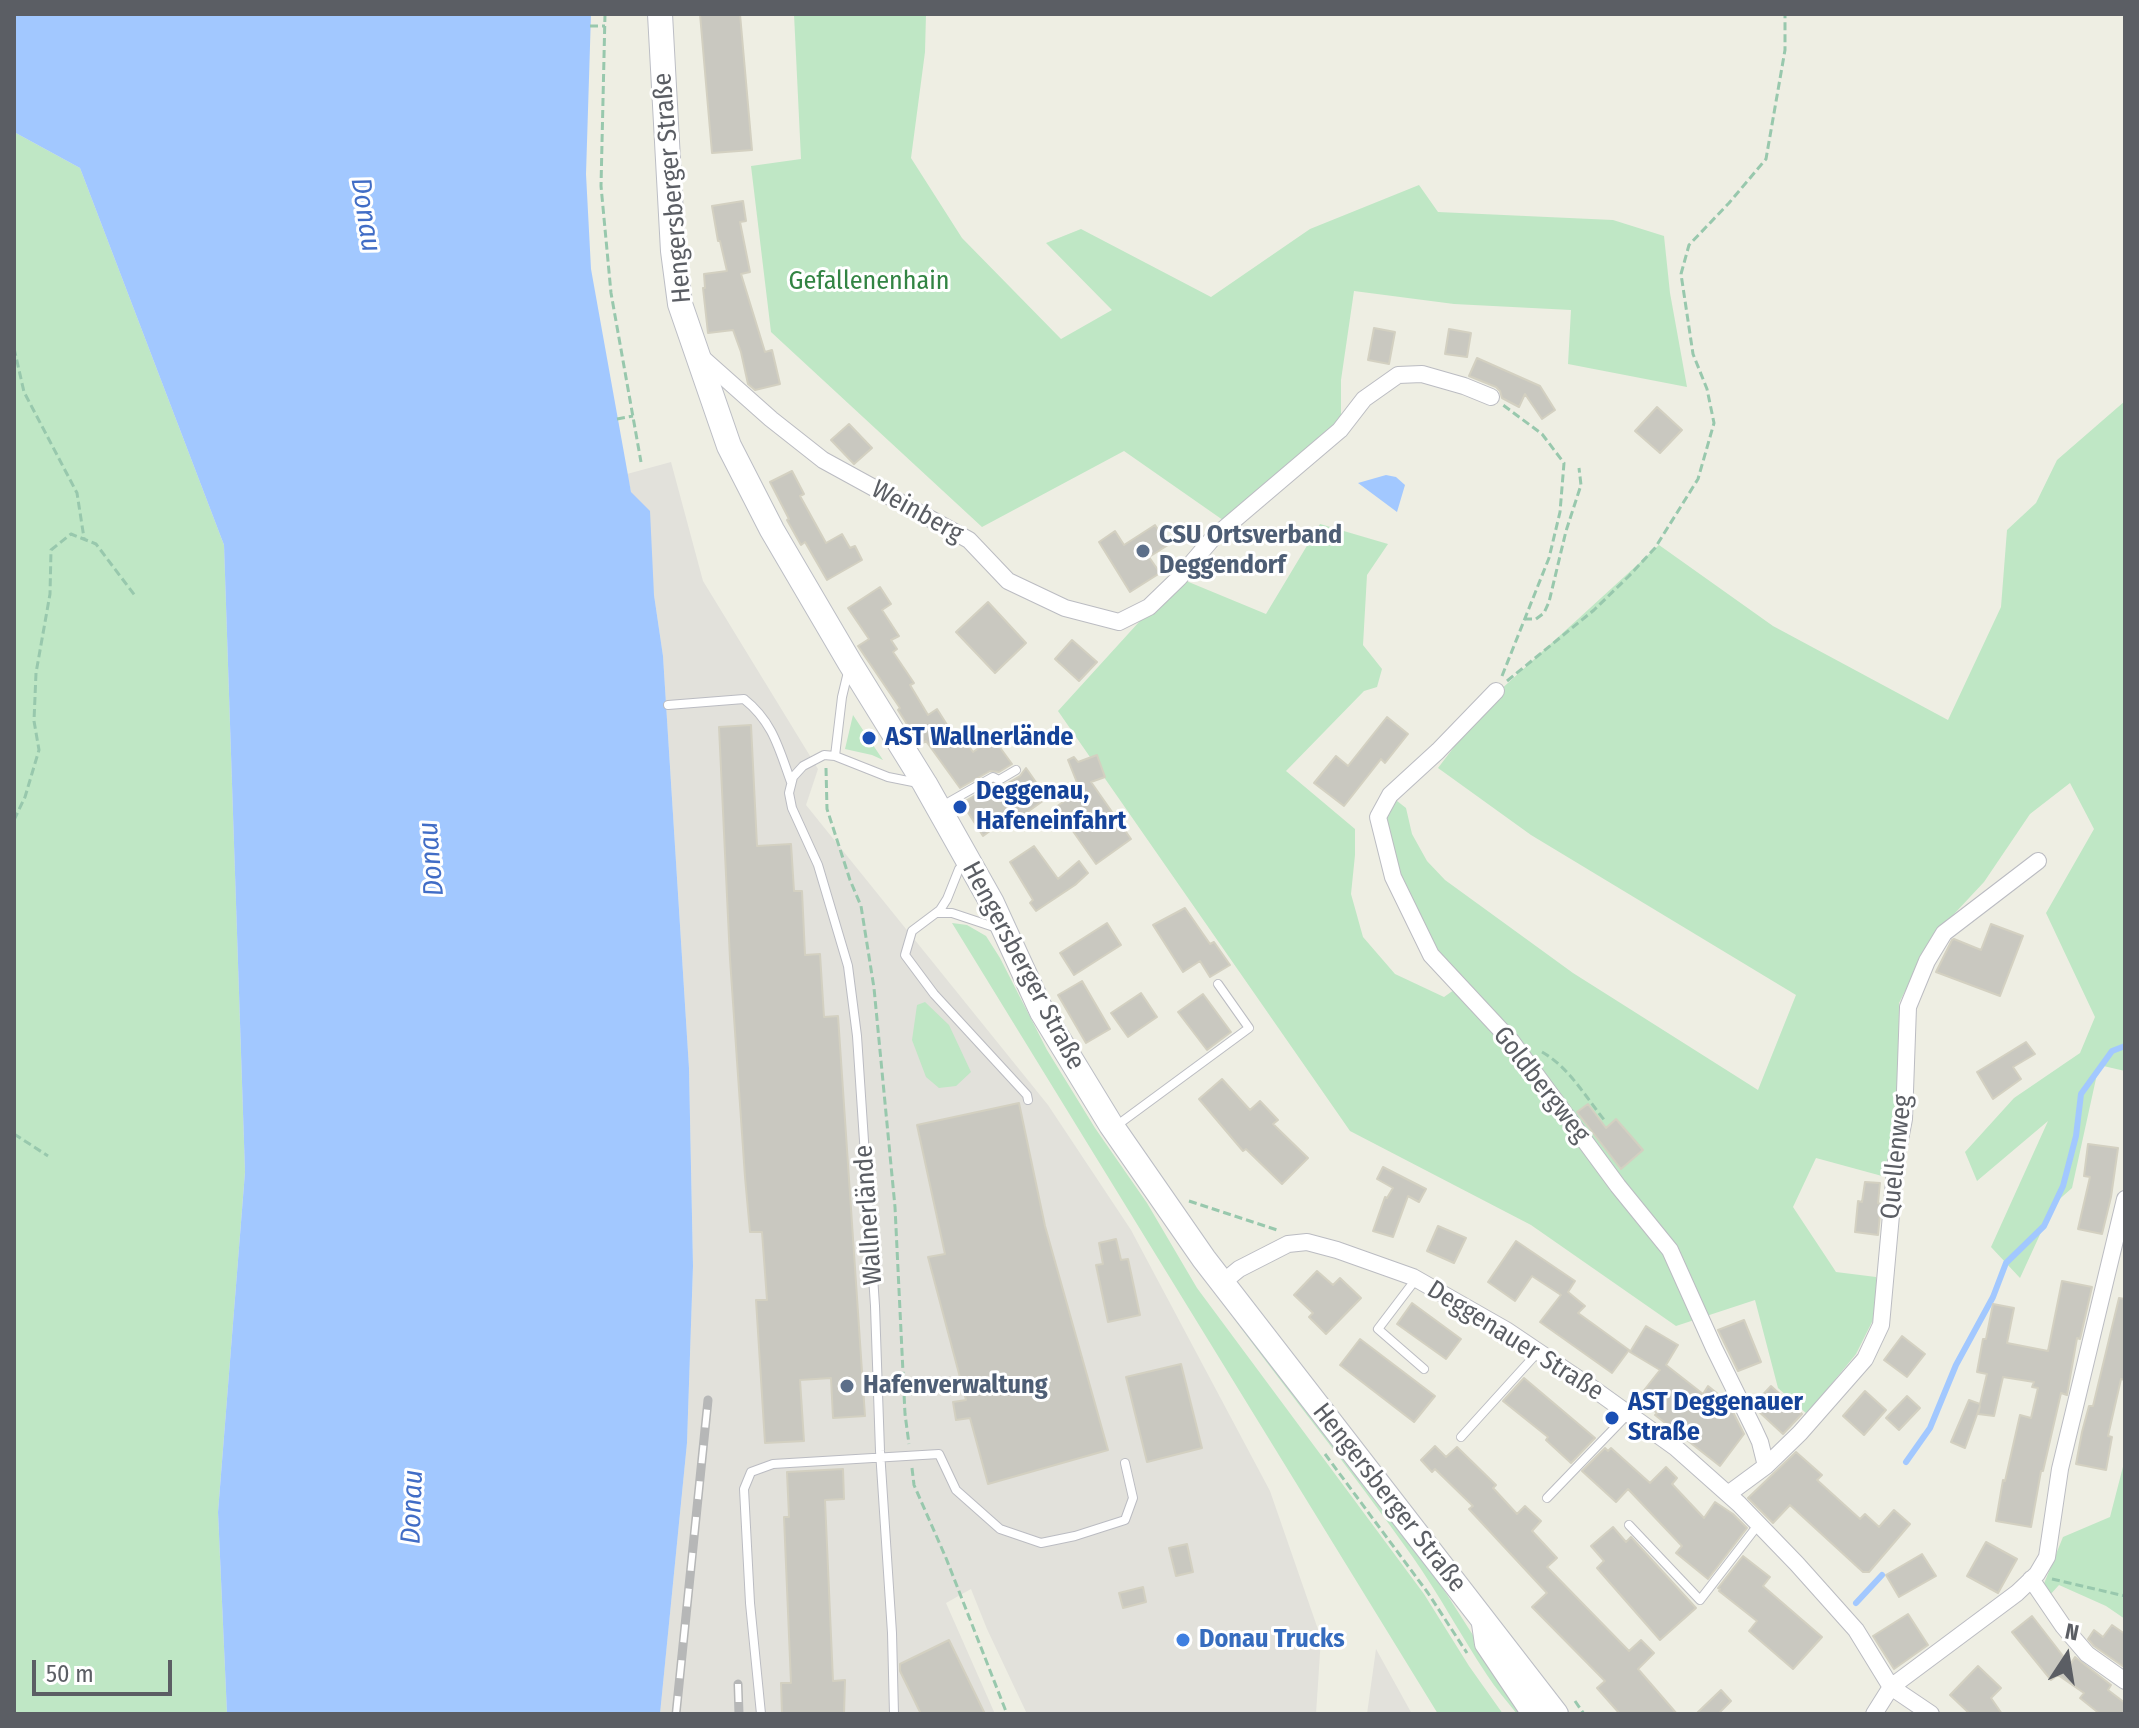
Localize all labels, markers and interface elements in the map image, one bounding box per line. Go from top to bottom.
street label: Hengersberger Straße [647,72,699,304]
water label: Donau [343,175,387,255]
park label: Gefallenenhain [788,266,950,298]
street label: Weinberg [866,474,968,550]
place label: CSU Ortsverband Deggendorf [1159,520,1342,582]
marker: CSU Ortsverband Deggendorf [1134,542,1152,560]
place label: AST Wallnerlände [885,722,1074,754]
marker: AST Wallnerlände [860,729,878,747]
place label: Deggenau, Hafeneinfahrt [976,776,1126,838]
marker: Deggenau, Hafeneinfahrt [951,798,969,816]
water label: Donau [412,820,452,898]
street label: Hengersberger Straße [955,857,1091,1075]
street label: Goldbergweg [1486,1021,1596,1149]
street label: Quellenweg [1875,1093,1919,1221]
street label: Wallnerlände [849,1144,889,1286]
street label: Deggenauer Straße [1421,1274,1609,1408]
place label: Hafenverwaltung [863,1370,1048,1402]
marker: Hafenverwaltung [838,1377,856,1395]
place label: AST Deggenauer Straße [1628,1387,1803,1448]
street label: Hengersberger Straße [1306,1397,1472,1599]
marker: AST Deggenauer Straße [1603,1409,1621,1427]
water label: Donau [395,1469,431,1545]
north arrow [2027,1616,2107,1696]
text: N [2063,1617,2081,1647]
place label: Donau Trucks [1199,1624,1345,1656]
marker: Donau Trucks [1174,1631,1192,1649]
scale bar [36,1644,176,1694]
text: 50 m [46,1660,94,1688]

